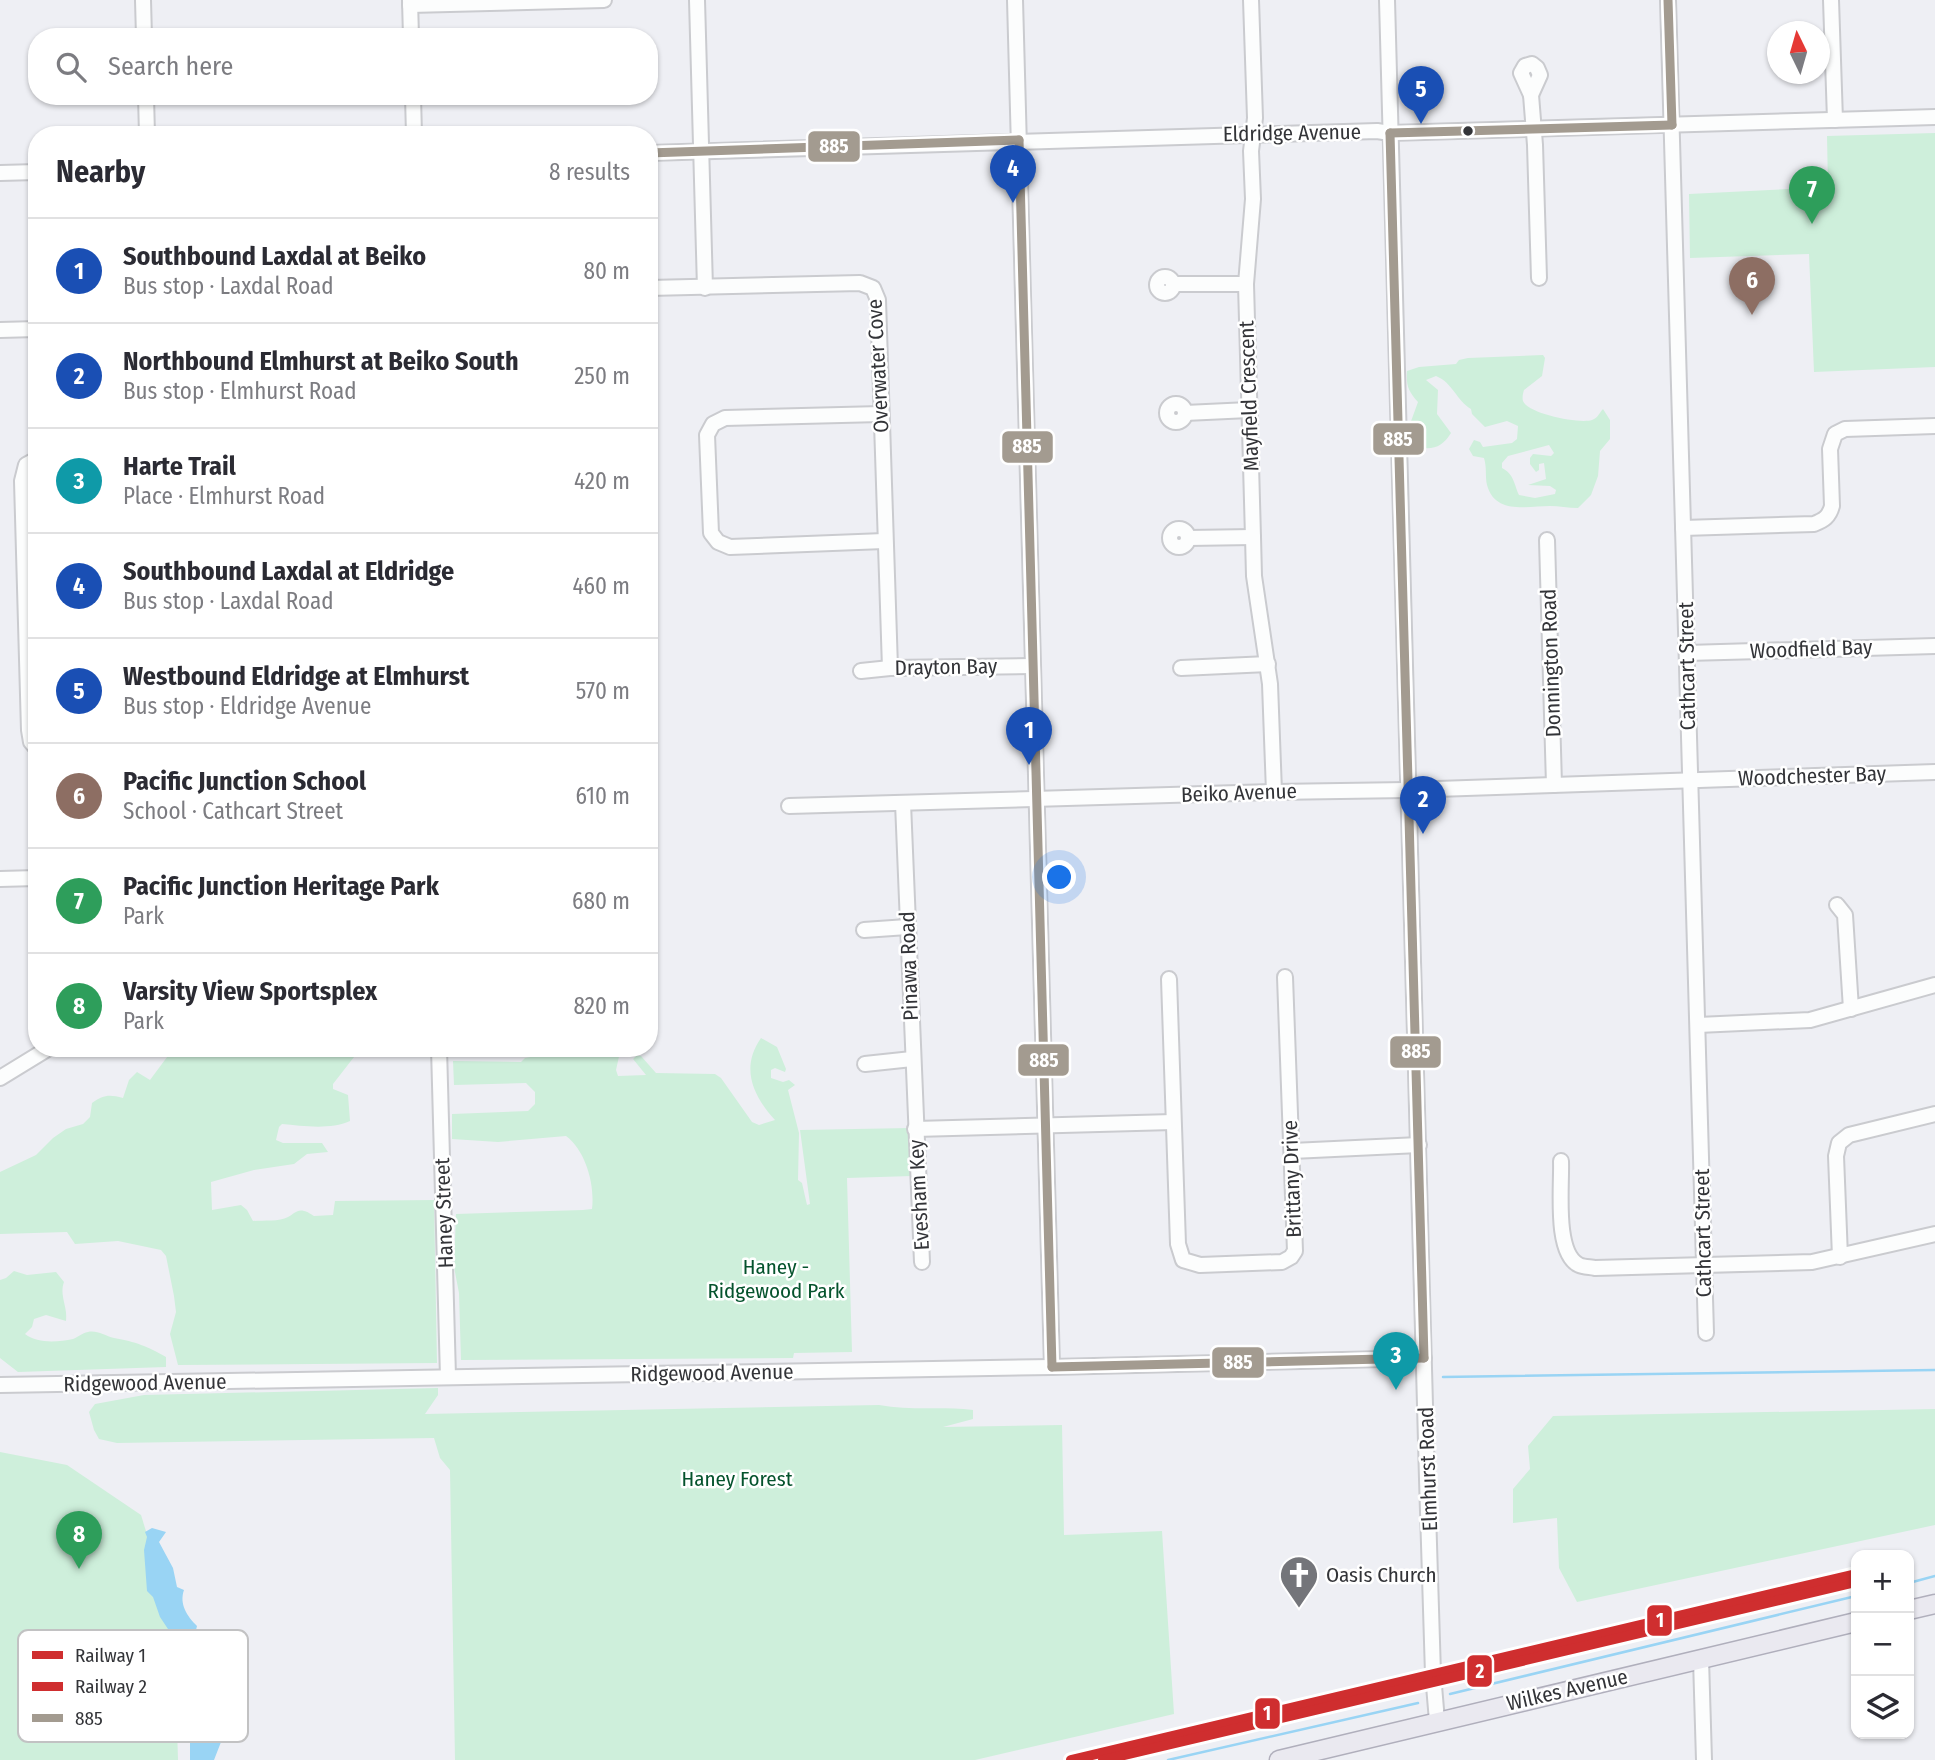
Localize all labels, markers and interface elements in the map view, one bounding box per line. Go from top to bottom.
north arrow [1767,21,1830,84]
search box [28,28,658,105]
icon: search [52,48,90,86]
text: Search here [108,51,233,82]
pin: 5 [1398,66,1444,124]
street label: Eldridge Avenue [1223,119,1361,147]
unlabelled marker [1461,124,1475,138]
line badge: 885 [807,130,861,163]
text: 885 [819,135,849,158]
pin: 4 [990,145,1036,203]
text: Nearby [56,154,145,190]
text: 8 results [549,158,630,186]
pin: 7 [1789,166,1835,224]
text: Southbound Laxdal at Beiko [123,241,426,272]
text: 1 [74,257,84,285]
text: 80 m [583,257,630,285]
pin: 6 [1729,257,1775,315]
text: Bus stop · Laxdal Road [123,272,334,300]
street label: Overwater Cove [862,298,894,434]
street label: Mayfield Crescent [1233,320,1265,472]
text: Northbound Elmhurst at Beiko South [123,346,519,377]
text: 2 [74,362,84,390]
text: 250 m [574,362,630,390]
text: Bus stop · Elmhurst Road [123,377,357,405]
line badge: 885 [1372,422,1425,456]
text: 885 [1383,428,1413,451]
line badge: 885 [1001,430,1054,464]
text: 885 [1012,435,1042,458]
text: Harte Trail [123,451,236,482]
text: 3 [74,467,84,495]
text: 420 m [574,467,630,495]
text: Place · Elmhurst Road [123,482,325,510]
text: Southbound Laxdal at Eldridge [123,556,454,587]
text: 4 [73,572,85,600]
text: 460 m [572,572,630,600]
text: Bus stop · Laxdal Road [123,587,334,615]
street label: Donnington Road [1535,588,1567,738]
street label: Cathcart Street [1673,601,1701,730]
street label: Woodfield Bay [1749,634,1873,664]
street label: Drayton Bay [894,653,998,681]
text: Westbound Eldridge at Elmhurst [123,661,469,692]
text: 5 [73,677,85,705]
text: 570 m [576,677,630,705]
text: Bus stop · Eldridge Avenue [123,692,371,720]
pin: 1 [1006,707,1052,765]
street label: Woodchester Bay [1737,760,1887,792]
text: Pacific Junction School [123,766,366,797]
pin: 2 [1400,776,1446,834]
street label: Beiko Avenue [1181,778,1297,808]
text: 6 [73,782,85,810]
text: 610 m [576,782,630,810]
text: School · Cathcart Street [123,797,343,825]
your location [1042,860,1076,894]
text: Pacific Junction Heritage Park [123,871,439,902]
text: 7 [74,887,84,915]
text: 680 m [572,887,630,915]
text: Park [123,902,164,930]
street label: Pinawa Road [894,911,924,1021]
text: Varsity View Sportsplex [123,976,377,1007]
text: 8 [73,992,85,1020]
text: 820 m [573,992,630,1020]
text: Park [123,1007,164,1035]
line badge: 885 [1389,1035,1442,1069]
text: 885 [1401,1040,1431,1063]
line badge: 885 [1017,1043,1070,1077]
text: 885 [1029,1049,1059,1072]
street label: Brittany Drive [1277,1120,1307,1238]
street label: Evesham Key [903,1138,935,1251]
street label: Haney Street [429,1157,459,1269]
street label: Cathcart Street [1689,1168,1717,1297]
park label: Haney - Ridgewood Park [707,1254,845,1304]
pin: 3 [1373,1332,1419,1390]
line badge: 885 [1211,1346,1265,1379]
text: 885 [1223,1351,1253,1374]
street label: Ridgewood Avenue [630,1359,794,1387]
street label: Ridgewood Avenue [63,1369,227,1397]
street label: Elmhurst Road [1413,1406,1443,1532]
park label: Haney Forest [681,1466,793,1492]
pin: 8 [56,1511,102,1569]
map controls [1851,1550,1914,1739]
button: + [1851,1550,1914,1613]
church icon: Oasis Church [1278,1554,1320,1609]
place label: Oasis Church [1326,1562,1437,1588]
line badge: 1 [1646,1604,1673,1637]
text: 1 [1656,1609,1664,1632]
button: − [1851,1613,1914,1676]
legend [18,1630,248,1742]
text: Railway 1 [75,1644,146,1667]
line badge: 2 [1466,1654,1493,1688]
text: 2 [1475,1660,1485,1683]
street label: Wilkes Avenue [1504,1663,1630,1717]
text: Railway 2 [75,1675,147,1698]
button: layers [1851,1676,1914,1739]
line badge: 1 [1254,1697,1281,1730]
text: 1 [1263,1702,1271,1725]
text: 885 [75,1707,103,1730]

